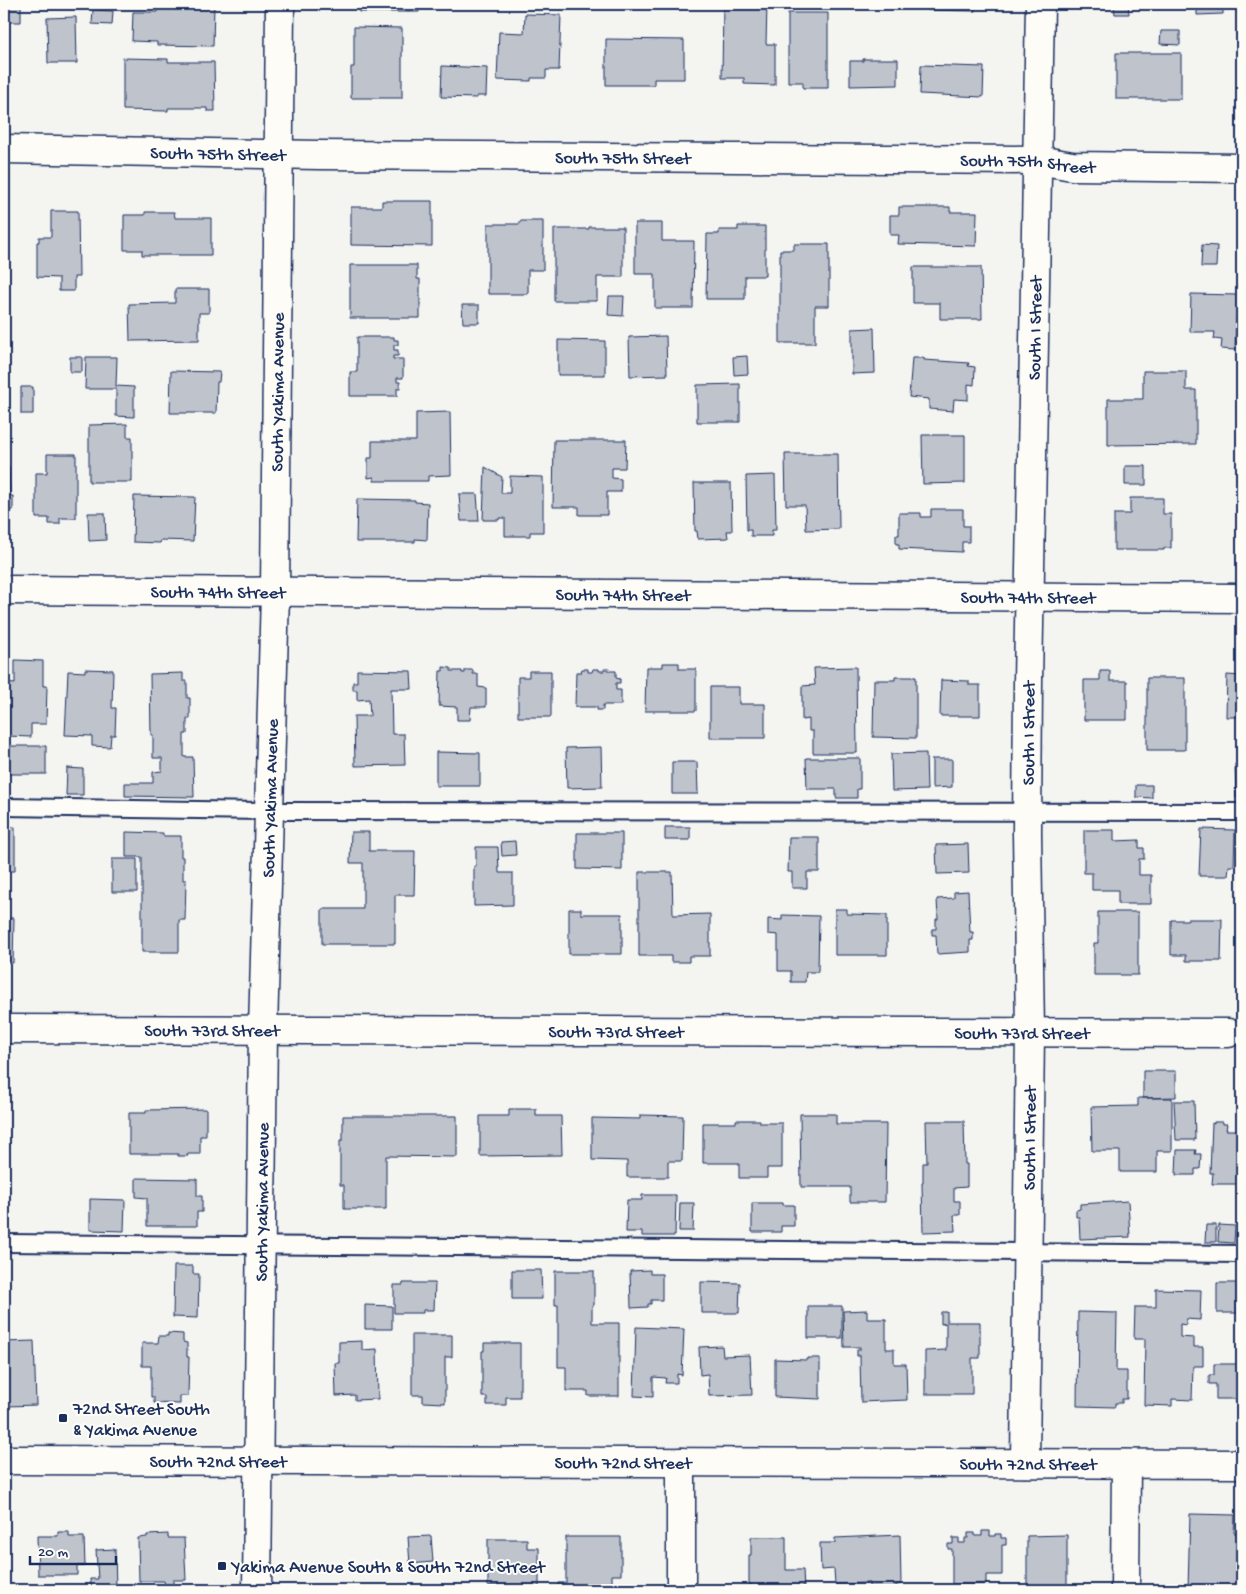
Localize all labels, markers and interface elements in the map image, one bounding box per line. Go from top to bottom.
street label: South 75th Street [150,144,288,167]
street label: South 75th Street [555,149,692,171]
street label: South 75th Street [960,151,1097,179]
street label: South I Street [1025,274,1048,380]
street label: South Yakima Avenue [268,312,290,472]
street label: South 74th Street [151,583,287,605]
street label: South 74th Street [556,586,692,607]
street label: South 74th Street [961,588,1097,610]
street label: South I Street [1019,679,1041,785]
street label: South Yakima Avenue [259,718,285,878]
street label: South 73rd Street [144,1021,281,1043]
street label: South 73rd Street [548,1023,685,1044]
street label: South 73rd Street [954,1024,1091,1046]
street label: South I Street [1020,1084,1042,1190]
street label: South Yakima Avenue [252,1122,275,1282]
place label: 72nd Street South & Yakima Avenue [72,1400,210,1442]
marker: 72nd Street South & Yakima Avenue [57,1412,69,1424]
street label: South 72nd Street [149,1452,288,1474]
street label: South 72nd Street [554,1454,693,1475]
street label: South 72nd Street [959,1455,1098,1477]
scale bar [30,1534,116,1566]
text: 20 m [38,1544,68,1562]
place label: Yakima Avenue South & South 72nd Street [230,1558,546,1579]
marker: Yakima Avenue South & South 72nd Street [216,1560,228,1572]

